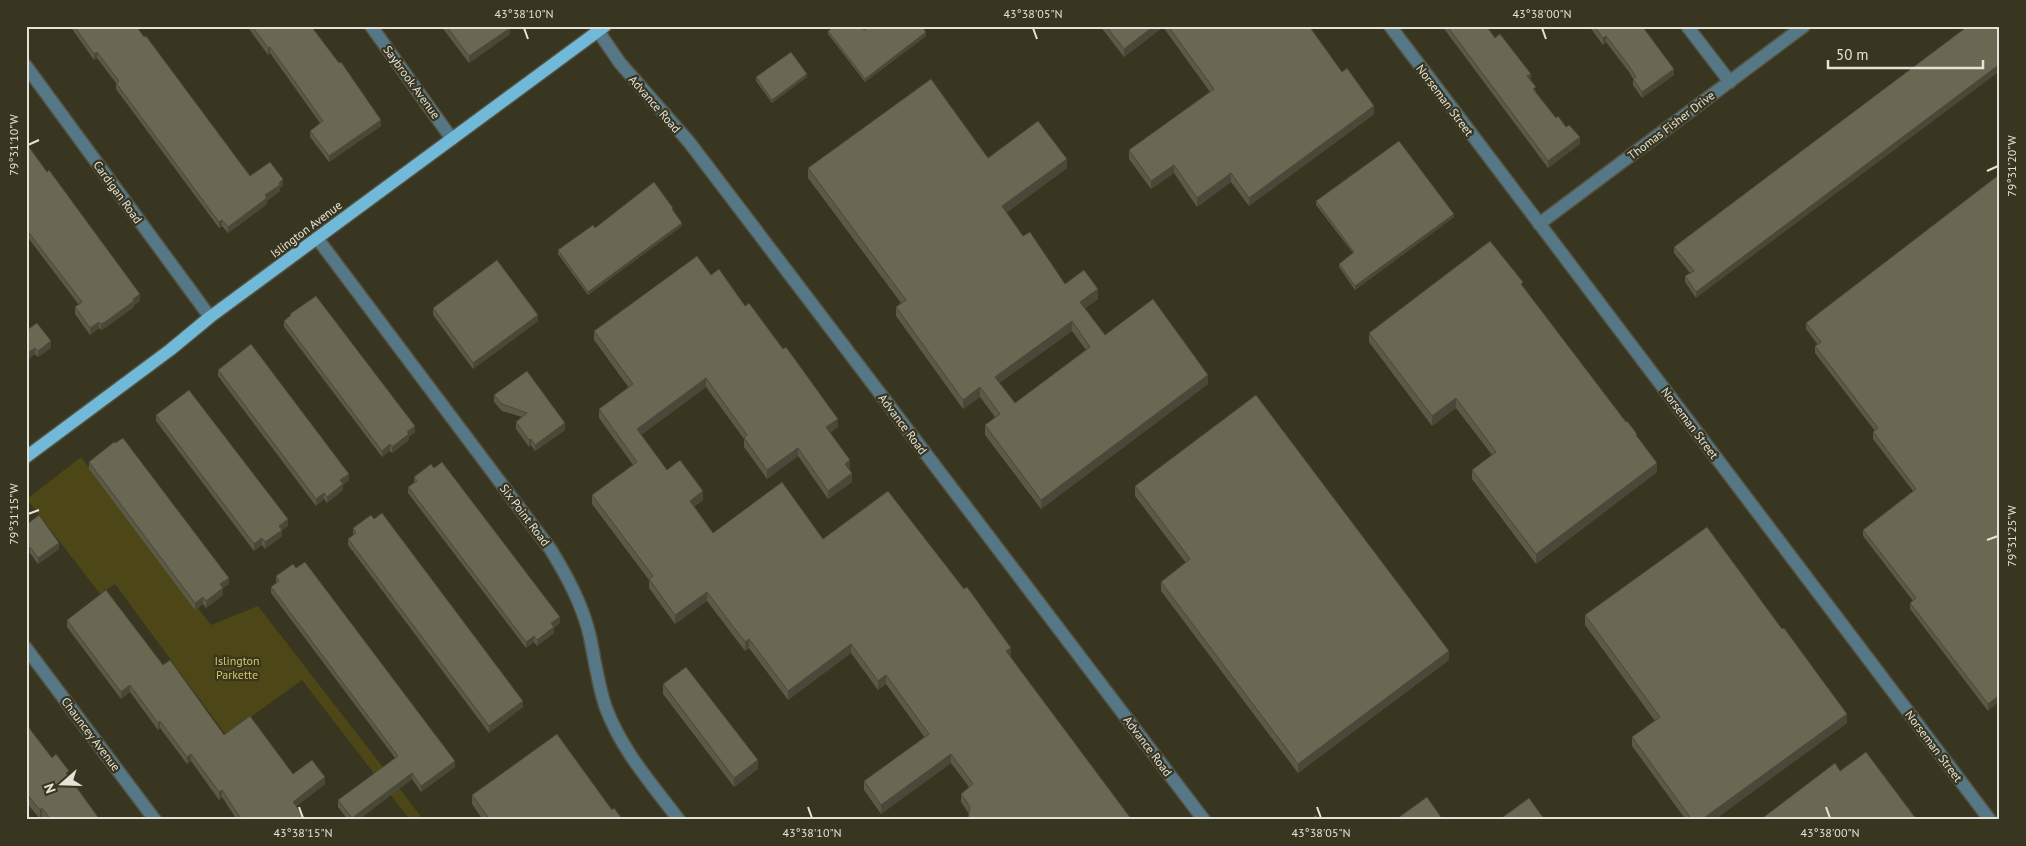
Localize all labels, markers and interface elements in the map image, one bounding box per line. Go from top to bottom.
text: 43°38'10"N [494,6,554,21]
text: 43°38'05"N [1003,6,1063,21]
text: 43°38'00"N [1512,6,1572,21]
scale bar [1828,38,1984,70]
street label: Saybrook Avenue [380,42,444,122]
text: 50 m [1836,45,1869,64]
street label: Norseman Street [1413,61,1477,139]
street label: Advance Road [626,72,684,136]
street label: Thomas Fisher Drive [1625,87,1717,163]
text: 79°31'10"W [6,114,21,176]
text: 79°31'20"W [2004,135,2019,197]
street label: Cardigan Road [90,158,146,226]
street label: Islington Avenue [267,197,345,261]
street label: Norseman Street [1658,384,1722,462]
street label: Advance Road [875,391,931,457]
street label: Six Point Road [497,481,553,549]
text: 79°31'15"W [6,483,21,545]
text: 79°31'25"W [2004,505,2019,567]
park label: Islington Parkette [214,653,260,682]
street label: Chauncey Avenue [58,694,124,774]
street label: Norseman Street [1902,707,1966,785]
street label: Advance Road [1120,713,1176,779]
north arrow [38,758,88,808]
text: N [40,781,60,796]
text: 43°38'15"N [273,825,333,840]
text: 43°38'10"N [782,825,842,840]
text: 43°38'05"N [1291,825,1351,840]
text: 43°38'00"N [1800,825,1860,840]

